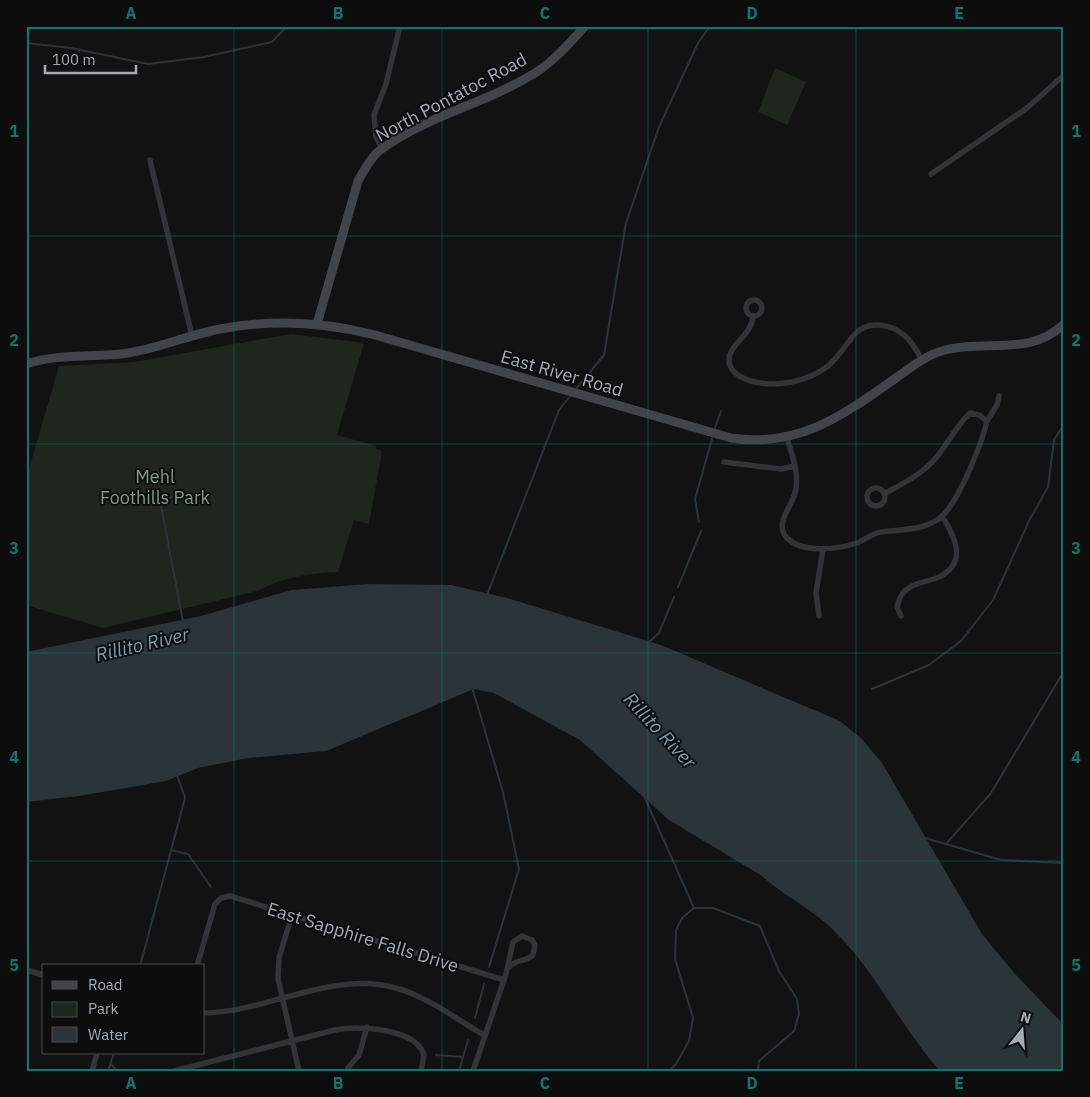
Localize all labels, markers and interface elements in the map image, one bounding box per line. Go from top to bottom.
text: A [126,3,137,23]
text: B [333,3,344,23]
text: C [540,3,550,23]
text: D [746,3,758,23]
text: E [954,3,964,23]
scale bar [45,42,136,74]
street label: North Pontatoc Road [371,47,531,147]
text: 100 m [52,50,96,69]
text: 1 [9,121,19,141]
text: 1 [1071,121,1081,141]
text: 2 [9,330,19,350]
text: 2 [1071,330,1081,350]
street label: East River Road [498,345,626,401]
park label: Mehl Foothills Park [100,465,210,509]
text: 3 [9,538,19,558]
text: 3 [1071,538,1081,558]
water label: Rillito River [93,621,192,666]
water label: Rillito River [619,687,702,774]
text: 4 [9,747,19,767]
text: 4 [1071,747,1081,767]
street label: East Sapphire Falls Drive [264,897,462,977]
text: 5 [9,955,19,975]
text: 5 [1071,955,1081,975]
legend [42,964,205,1054]
text: Road [88,975,123,994]
text: Park [88,999,118,1018]
north arrow [998,1004,1048,1054]
text: N [1018,1007,1033,1028]
text: Water [88,1025,129,1044]
text: A [126,1073,137,1093]
text: B [333,1073,344,1093]
text: C [540,1073,550,1093]
text: D [746,1073,758,1093]
text: E [954,1073,964,1093]

